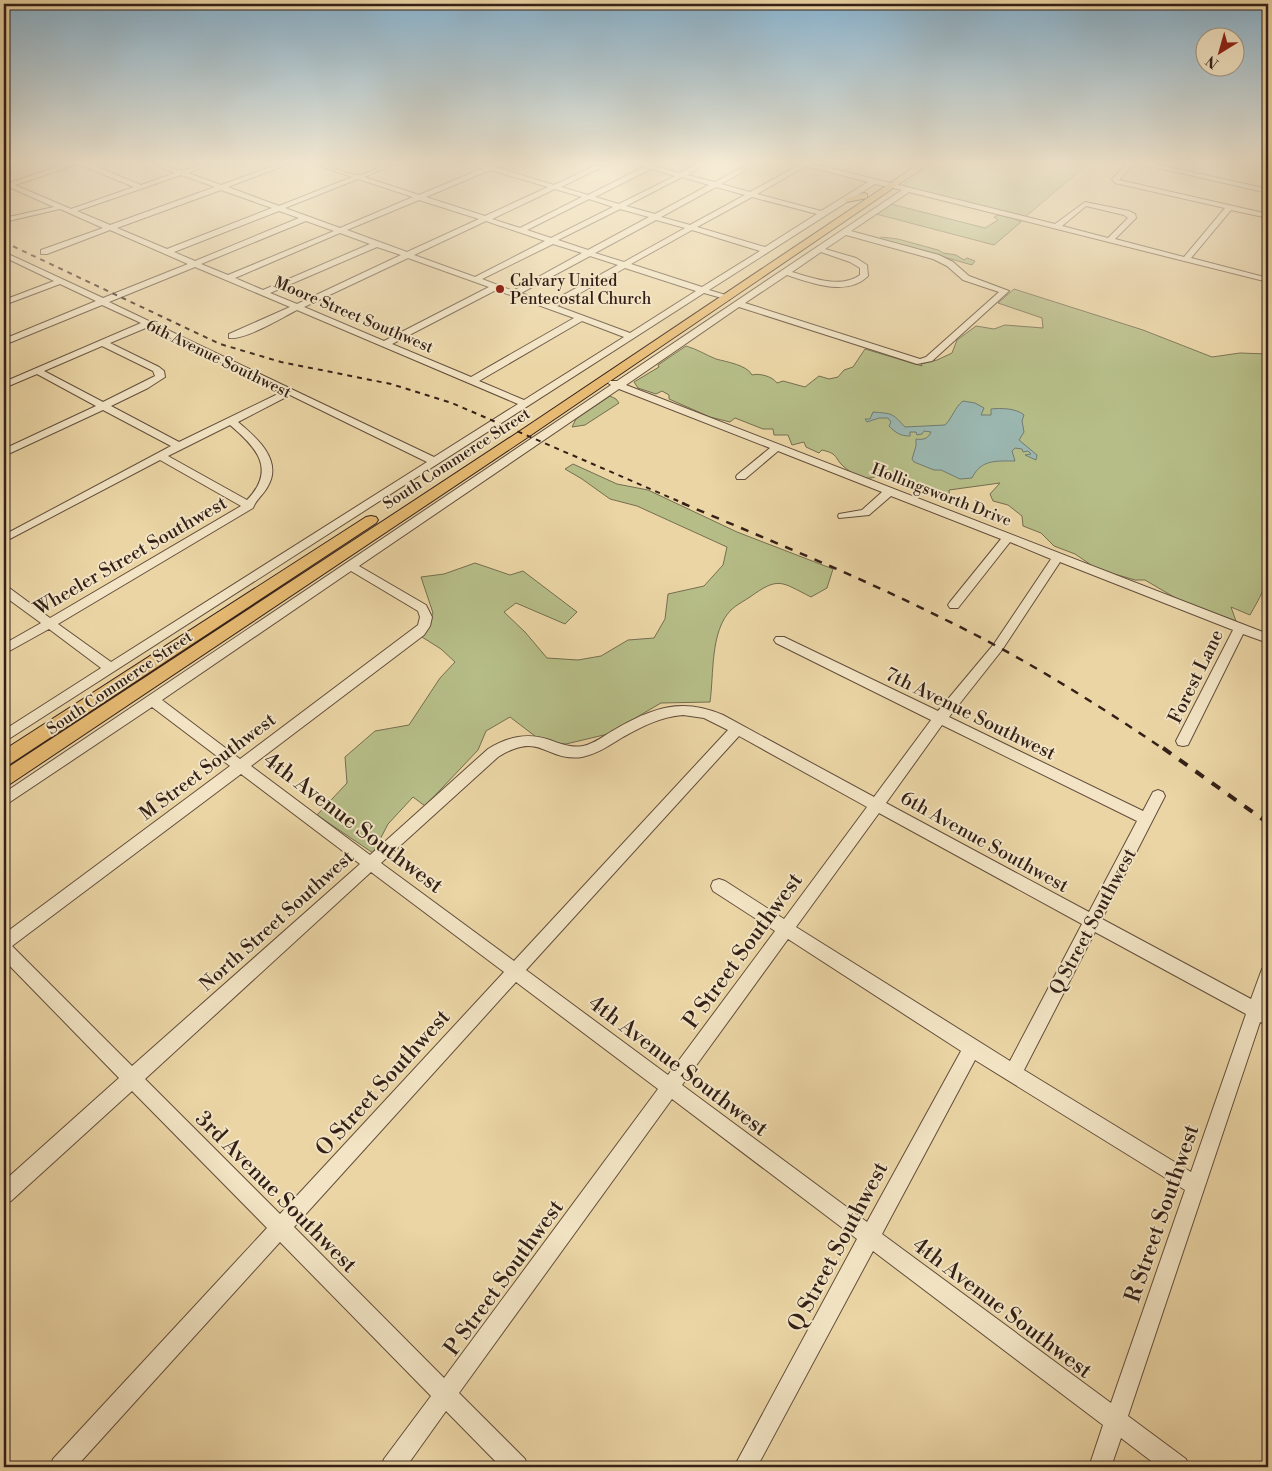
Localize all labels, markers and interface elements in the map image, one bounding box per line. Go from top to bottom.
north arrow [1194,28,1244,78]
text: N [1203,51,1223,72]
place label: Calvary United Pentecostal Church [510,271,652,309]
street label: Moore Street Southwest [271,272,437,358]
marker: Calvary United Pentecostal Church [494,283,506,295]
street label: 6th Avenue Southwest [143,315,295,403]
street label: South Commerce Street [379,404,534,514]
street label: Hollingsworth Drive [869,459,1014,531]
street label: Wheeler Street Southwest [29,491,232,622]
street label: Forest Lane [1163,625,1229,727]
street label: South Commerce Street [43,626,197,739]
street label: 7th Avenue Southwest [881,662,1060,766]
street label: M Street Southwest [135,708,281,826]
street label: 4th Avenue Southwest [258,747,449,900]
street label: 6th Avenue Southwest [896,786,1073,898]
street label: Q Street Southwest [1044,844,1142,999]
street label: North Street Southwest [195,845,359,996]
street label: P Street Southwest [678,867,809,1034]
street label: 4th Avenue Southwest [583,990,774,1143]
street label: O Street Southwest [310,1004,456,1162]
street label: 3rd Avenue Southwest [189,1105,363,1279]
street label: R Street Southwest [1119,1121,1206,1306]
street label: Q Street Southwest [782,1157,895,1336]
street label: P Street Southwest [439,1194,570,1361]
street label: 4th Avenue Southwest [907,1232,1098,1385]

